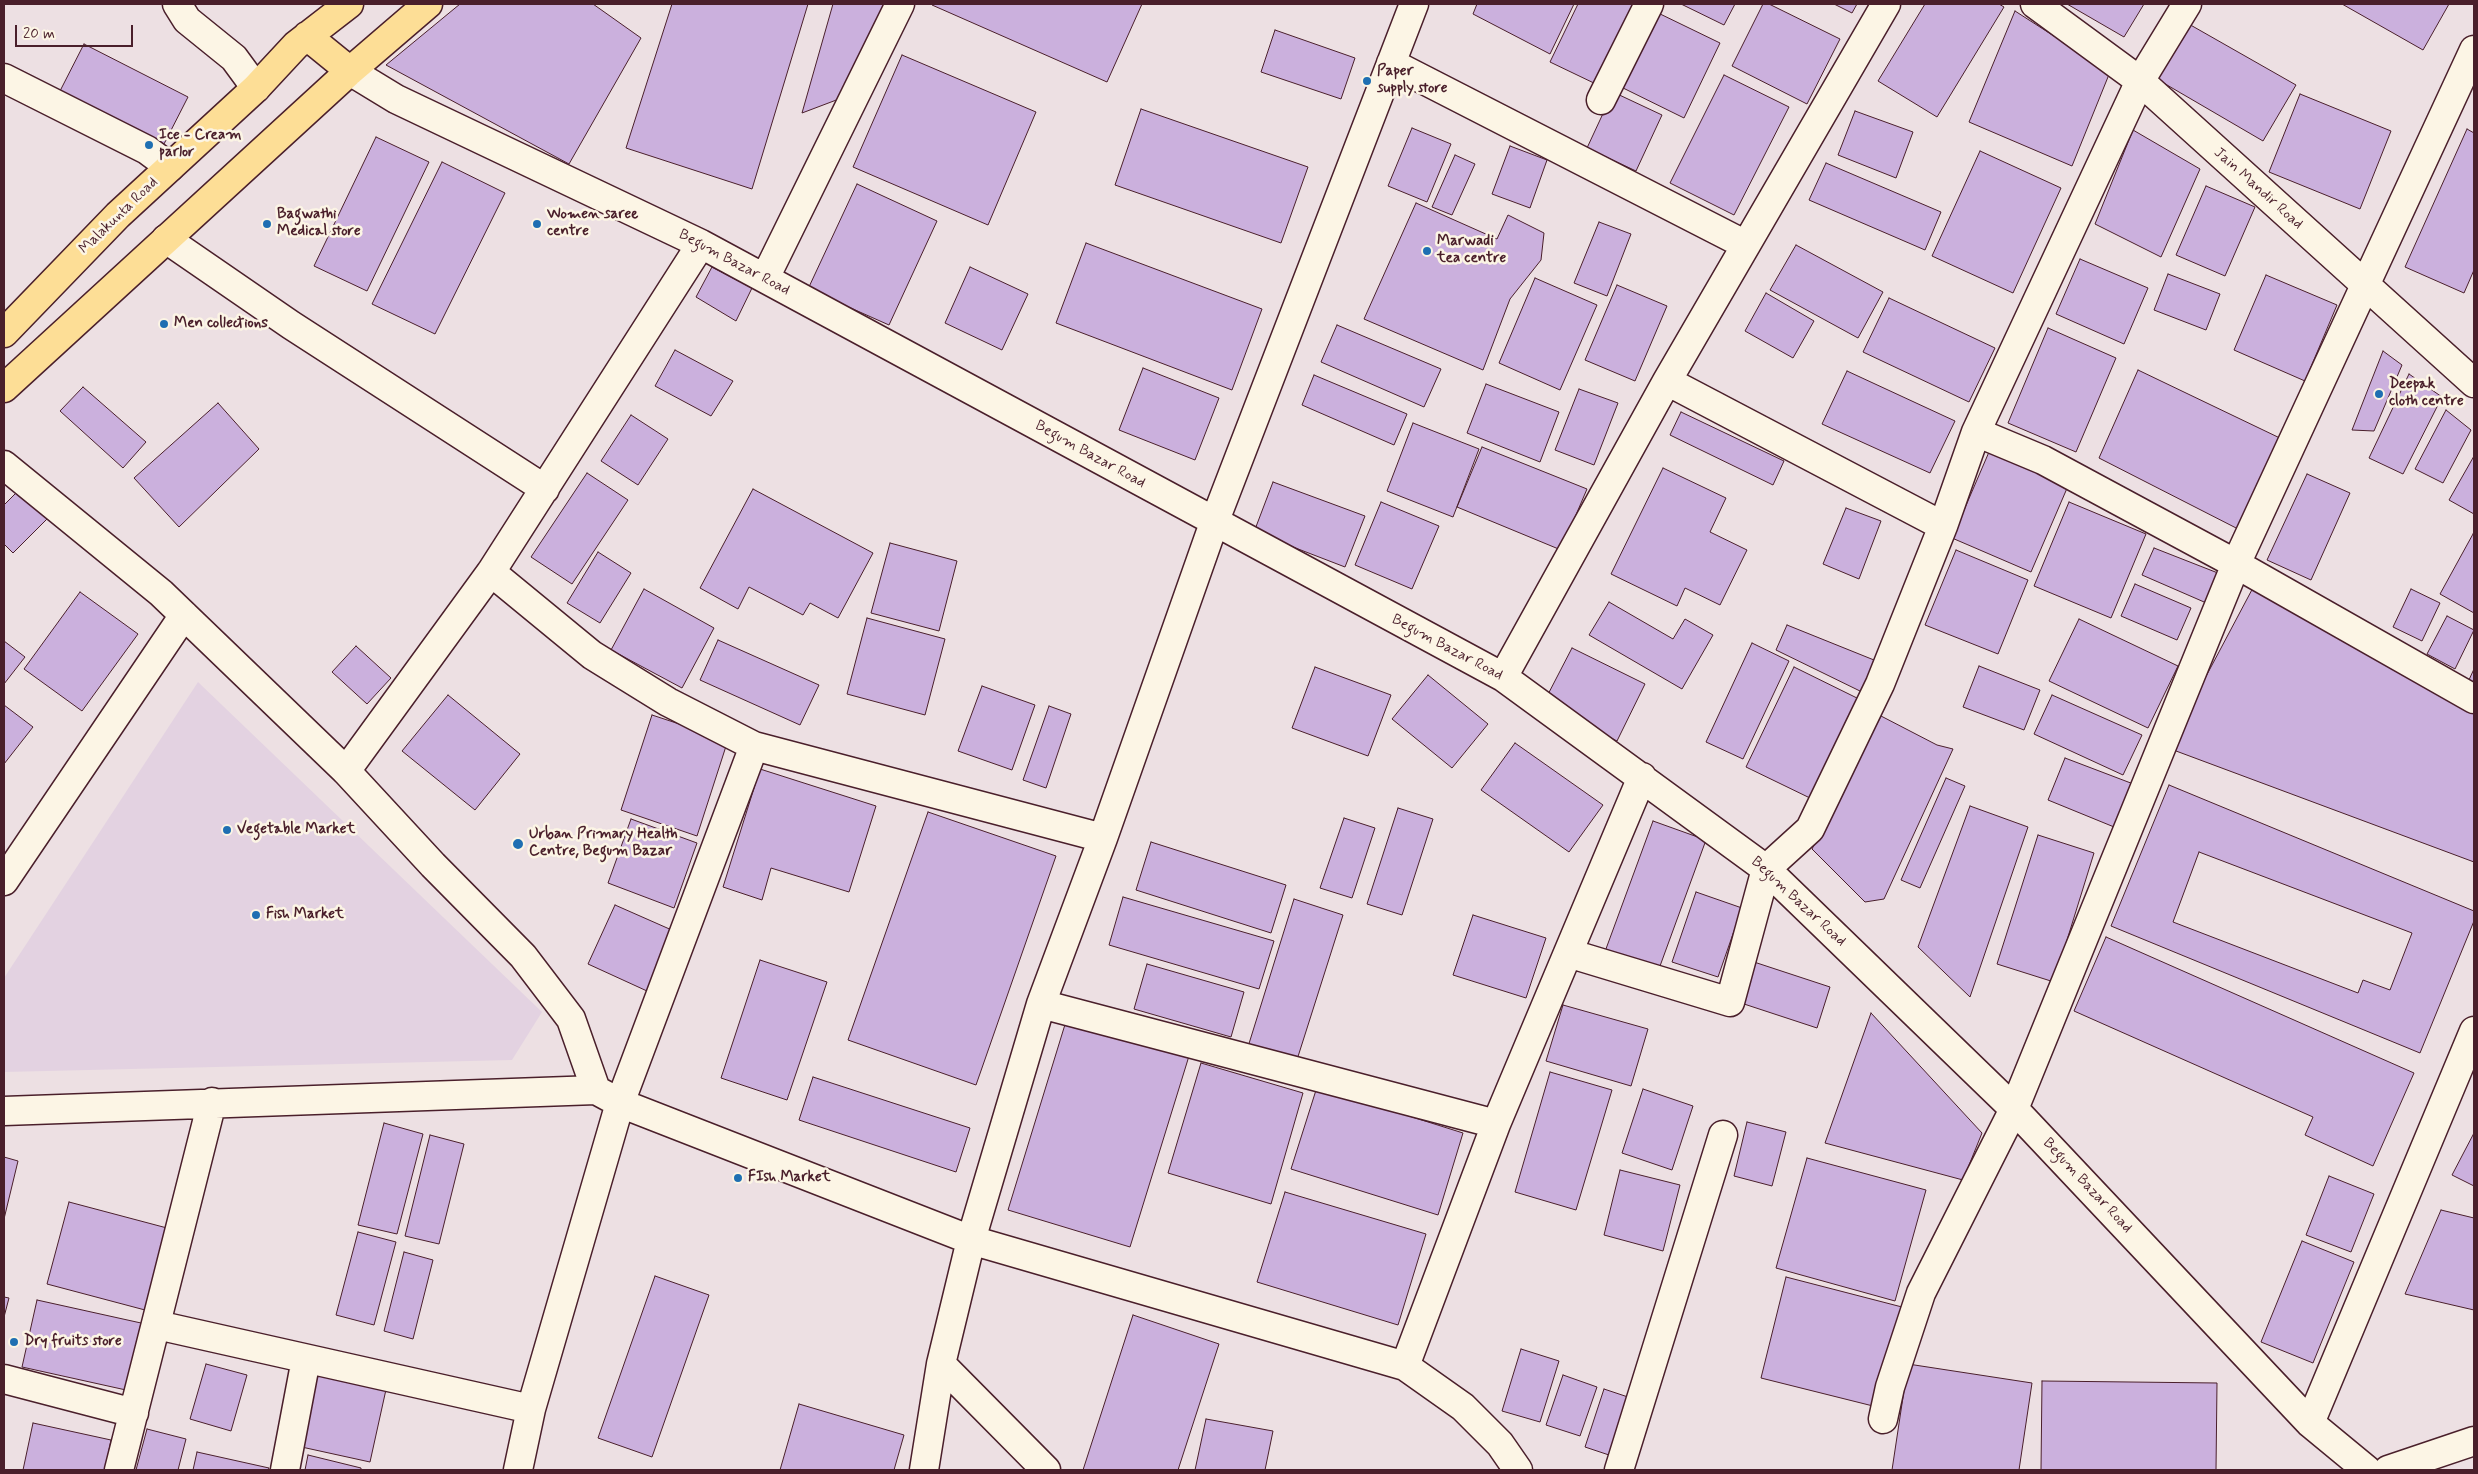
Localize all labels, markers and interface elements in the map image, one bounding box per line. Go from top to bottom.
scale bar [18,15,135,47]
text: 20 m [23,24,55,44]
place label: Paper supply store [1377,63,1447,98]
marker: Paper supply store [1361,75,1373,87]
place label: Ice - Cream parlor [159,127,241,162]
marker: Ice - Cream parlor [143,139,155,151]
street label: Jain Mandir Road [2210,144,2306,234]
street label: Malakunta Road [76,174,162,258]
place label: Bagwathi Medical store [277,206,361,241]
place label: Women saree centre [547,206,638,241]
marker: Bagwathi Medical store [261,218,273,230]
marker: Women saree centre [531,218,543,230]
street label: Begum Bazar Road [675,226,793,300]
place label: Marwadi tea centre [1437,233,1506,268]
marker: Marwadi tea centre [1421,245,1433,257]
place label: Men collections [174,315,268,333]
marker: Men collections [158,318,170,330]
place label: Deepak cloth centre [2389,376,2464,411]
marker: Deepak cloth centre [2373,388,2385,400]
street label: Begum Bazar Road [1032,417,1148,493]
street label: Begum Bazar Road [1388,611,1506,685]
place label: Vegetable Market [237,821,355,839]
marker: Vegetable Market [221,824,233,836]
place label: Urban Primary Health Centre, Begum Bazar [529,826,678,861]
marker: Urban Primary Health Centre, Begum Bazar [511,837,525,851]
street label: Begum Bazar Road [1747,853,1849,951]
place label: Fish Market [266,906,344,924]
marker: Fish Market [250,909,262,921]
street label: Begum Bazar Road [2038,1135,2136,1237]
place label: FIsh Market [748,1169,831,1187]
marker: FIsh Market [732,1172,744,1184]
place label: Dry fruits store [24,1333,122,1351]
marker: Dry fruits store [8,1336,20,1348]

